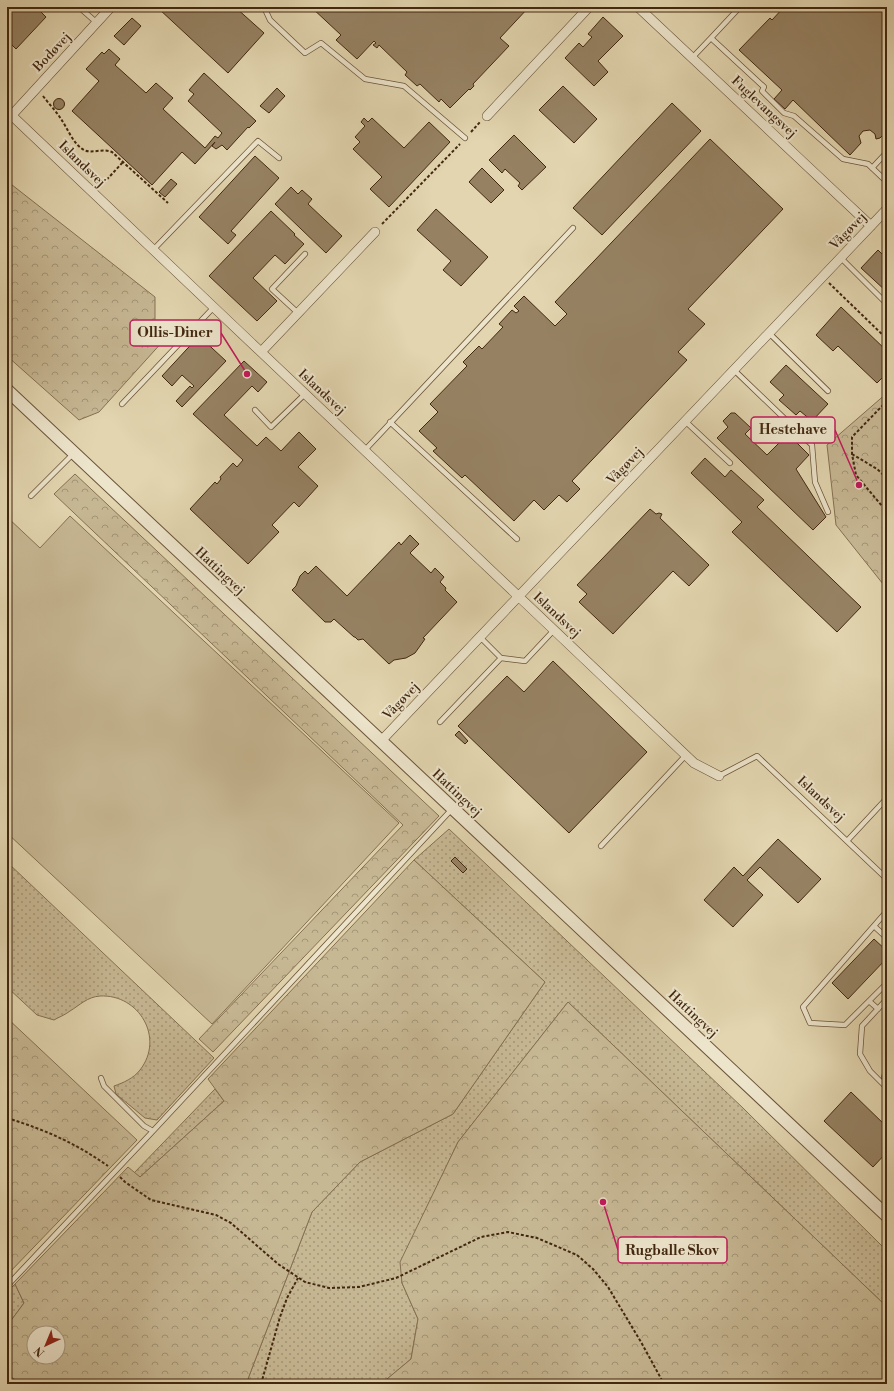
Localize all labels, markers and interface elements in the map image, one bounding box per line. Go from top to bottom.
street label: Bodøvej [29,29,74,76]
street label: Fuglevangsvej [728,73,800,141]
street label: Islandsvej [55,138,109,190]
street label: Vågøvej [826,209,870,254]
callout: Ollis-Diner [130,320,221,346]
text: Ollis-Diner [137,324,213,342]
street label: Islandsvej [295,366,349,418]
callout: Hestehave [751,417,835,443]
text: Hestehave [759,421,828,439]
street label: Vågøvej [603,444,647,489]
street label: Hattingvej [192,544,248,598]
street label: Islandsvej [530,589,584,641]
street label: Vågøvej [379,679,423,724]
street label: Hattingvej [429,766,485,820]
street label: Islandsvej [794,773,848,825]
street label: Hattingvej [665,987,721,1041]
callout: Rugballe Skov [618,1237,727,1263]
text: Rugballe Skov [625,1242,720,1260]
north arrow [26,1325,66,1365]
text: N [32,1343,48,1360]

